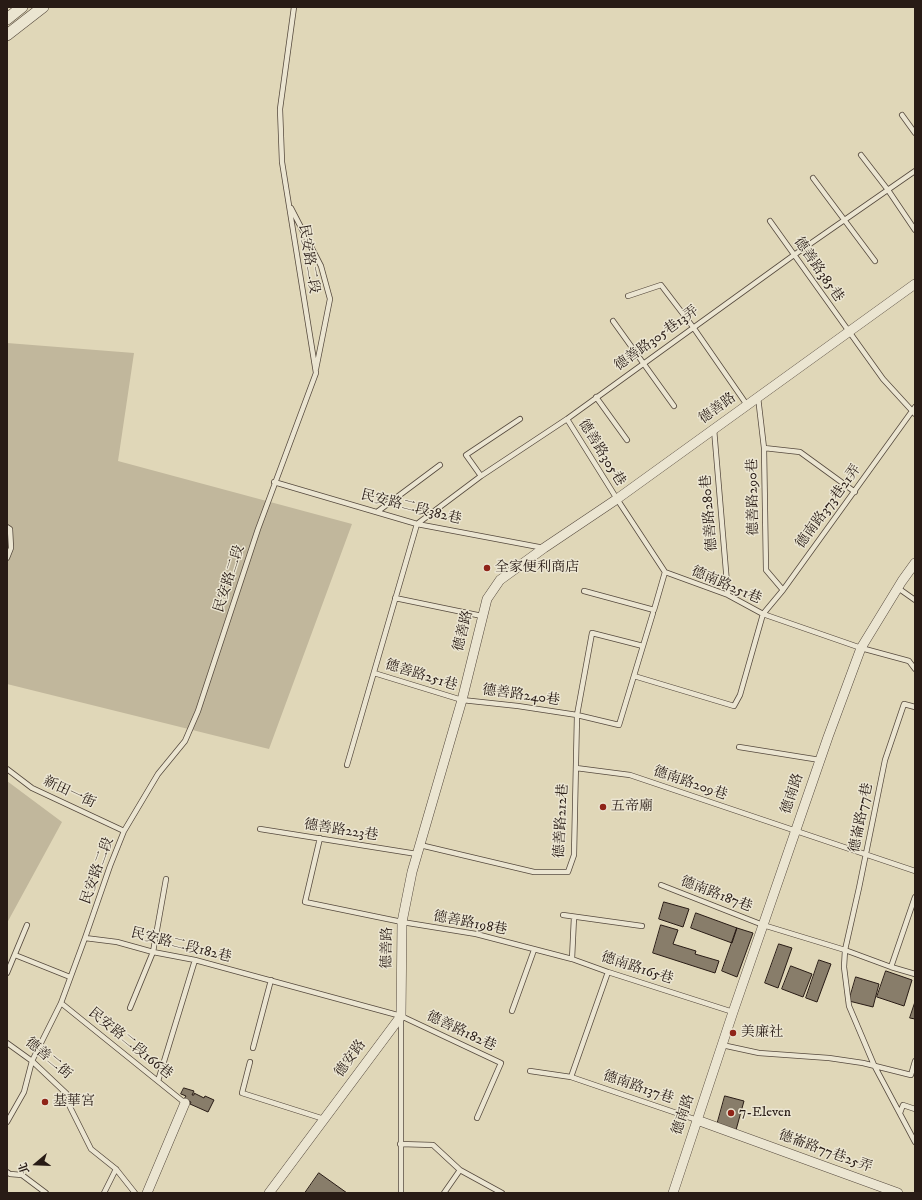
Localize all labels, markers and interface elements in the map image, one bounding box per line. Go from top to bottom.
street label: 民安路二段 [294,223,322,295]
street label: 德善路385巷 [790,234,846,306]
street label: 德善路305巷13弄 [612,303,702,375]
street label: 德善路 [696,390,740,428]
street label: 德善路305巷 [574,416,628,490]
street label: 德善路290巷 [745,458,763,536]
street label: 德南路373巷21弄 [793,462,865,552]
street label: 德善路280巷 [698,474,722,552]
street label: 民安路二段382巷 [359,487,463,529]
street label: 民安路二段 [211,543,249,615]
place label: 全家便利商店 [495,560,579,576]
marker: 全家便利商店 [482,563,492,573]
street label: 德南路251巷 [688,564,764,608]
street label: 德善路 [451,609,477,653]
street label: 德善路251巷 [383,657,459,695]
street label: 德善路240巷 [481,682,561,710]
street label: 德南路209巷 [651,763,729,805]
street label: 德南路 [778,771,808,817]
street label: 新田一街 [40,774,98,812]
street label: 德崙路77巷 [847,782,877,854]
street label: 德善路212巷 [552,783,572,859]
place label: 五帝廟 [611,799,653,815]
marker: 五帝廟 [598,802,608,812]
street label: 德善路223巷 [303,817,379,845]
street label: 民安路二段 [78,835,118,907]
street label: 德南路187巷 [678,874,754,916]
street label: 德善路198巷 [432,909,508,939]
street label: 民安路二段182巷 [129,925,233,967]
street label: 德善路 [379,927,397,969]
street label: 德南路165巷 [599,949,675,989]
street label: 民安路二段166巷 [84,1005,176,1083]
street label: 德善路182巷 [423,1009,499,1055]
place label: 美廉社 [741,1025,783,1041]
marker: 美廉社 [728,1028,738,1038]
street label: 德善二街 [21,1035,75,1083]
street label: 德安路 [332,1037,370,1081]
street label: 德南路137巷 [600,1068,676,1108]
street label: 德南路 [669,1092,699,1138]
place label: 基華宮 [53,1094,95,1110]
marker: 基華宮 [40,1097,50,1107]
place label: 7-Eleven [739,1105,791,1121]
marker: 7-Eleven [726,1108,736,1118]
street label: 德崙路77巷25弄 [776,1127,874,1177]
north arrow [16,1144,56,1184]
text: 北 [16,1160,33,1175]

